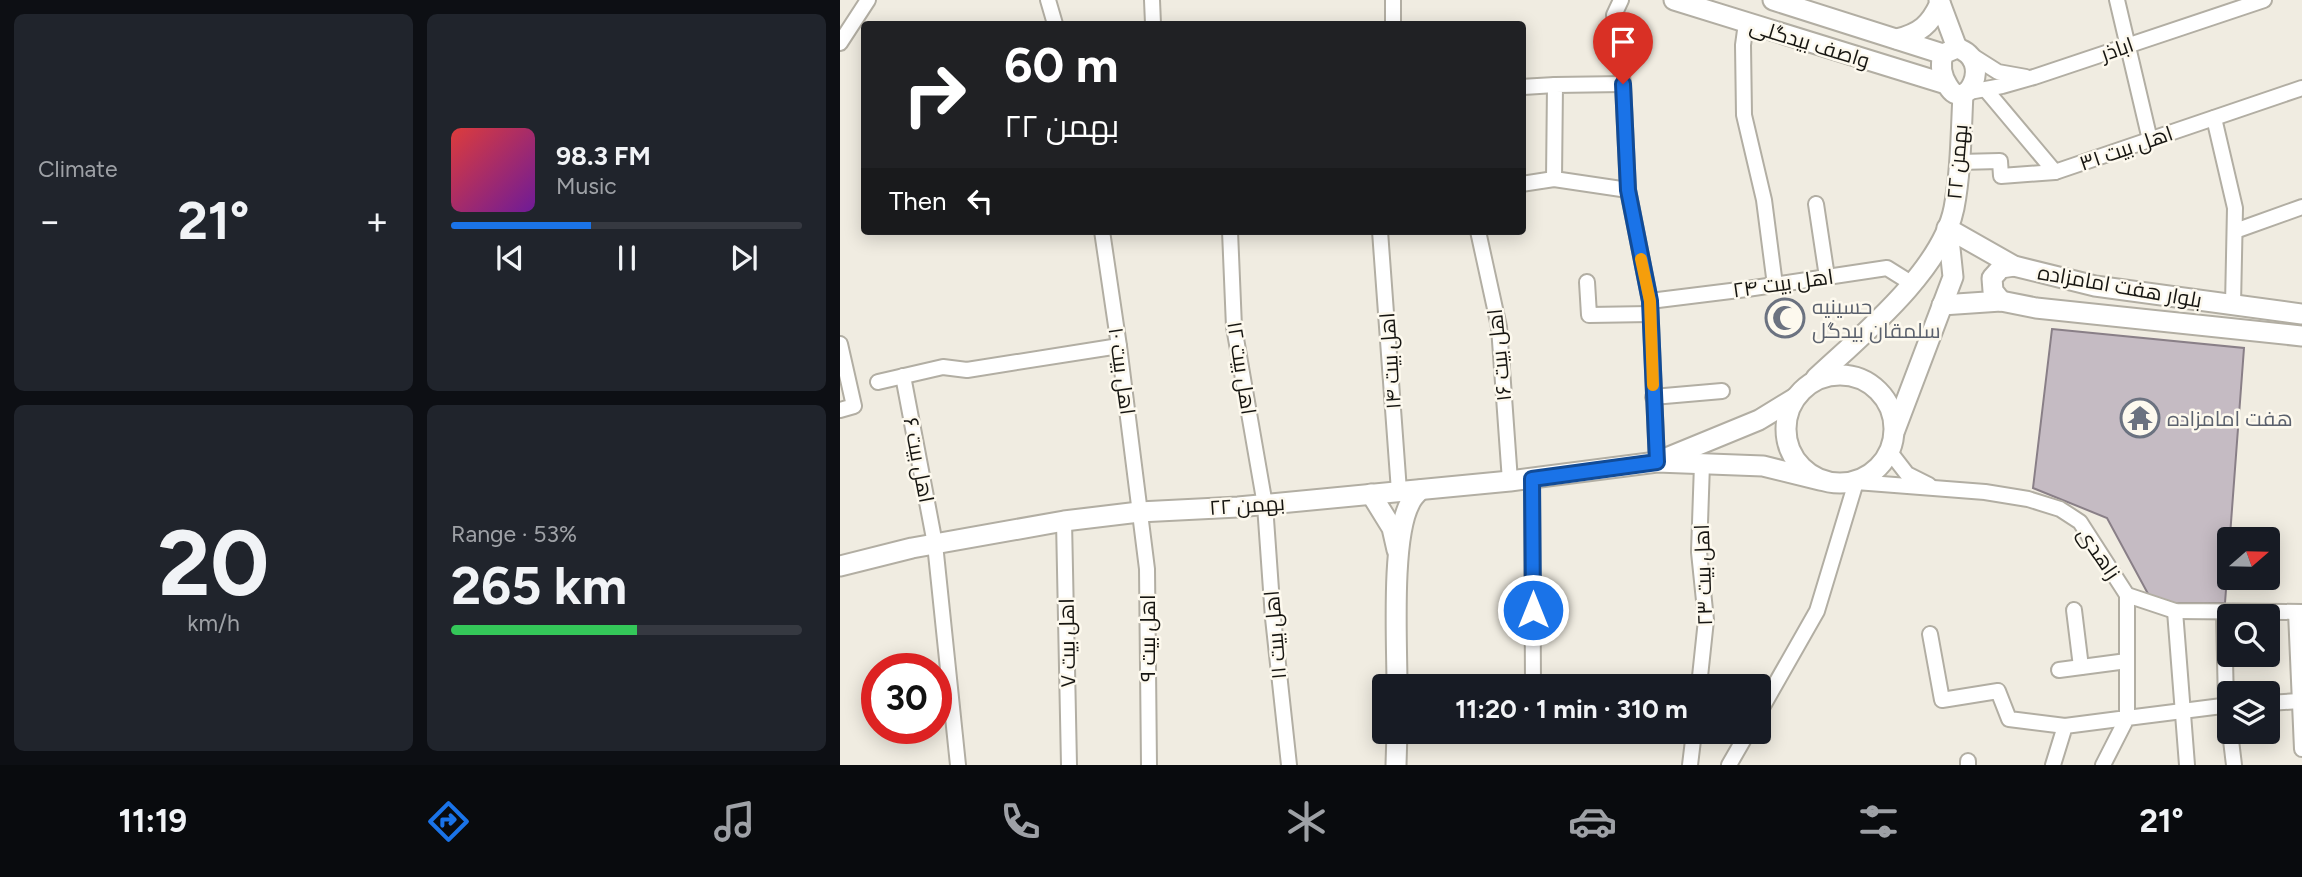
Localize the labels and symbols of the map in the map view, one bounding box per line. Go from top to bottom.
pin [1593,12.0,1653,84]
street label: واصف بیدگلی [1747,13,1873,74]
street label: اباذر [2096,32,2137,67]
street label: اهل بیت ۳۱ [2076,120,2176,177]
street label: ۲۲ بهمن [1941,123,1974,201]
street label: بلوار هفت امامزاده [2036,259,2204,313]
street label: اهل بیت ۲۴ [1731,264,1835,303]
place label: حسینیه سلمقان بیدگل [1812,294,1941,344]
mosque icon: حسینیه سلمقان بیدگل [1764,297,1806,339]
street label: اهل بیت ۱۶ [1482,307,1517,402]
street label: اهل بیت ۱۴ [1374,312,1407,410]
street label: اهل بیت ۱۲ [1221,320,1262,416]
street label: اهل بیت ۱۰ [1103,326,1141,417]
temple icon: هفت امامزاده [2119,397,2161,439]
place label: هفت امامزاده [2167,406,2293,431]
street label: اهل بیت ۶ [898,415,940,505]
street label: ۲۲ بهمن [1208,490,1286,521]
street label: زاهدی [2072,522,2126,585]
street label: اهل بیت ۲۳ [1689,524,1718,626]
north arrow [2217,527,2280,590]
position arrow [1496,573,1570,647]
street label: اهل بیت ۱۱ [1259,589,1292,681]
street label: اهل بیت ۹ [1135,594,1161,682]
street label: اهل بیت ۷ [1054,598,1081,688]
speed limit sign: 30 [861,653,952,744]

